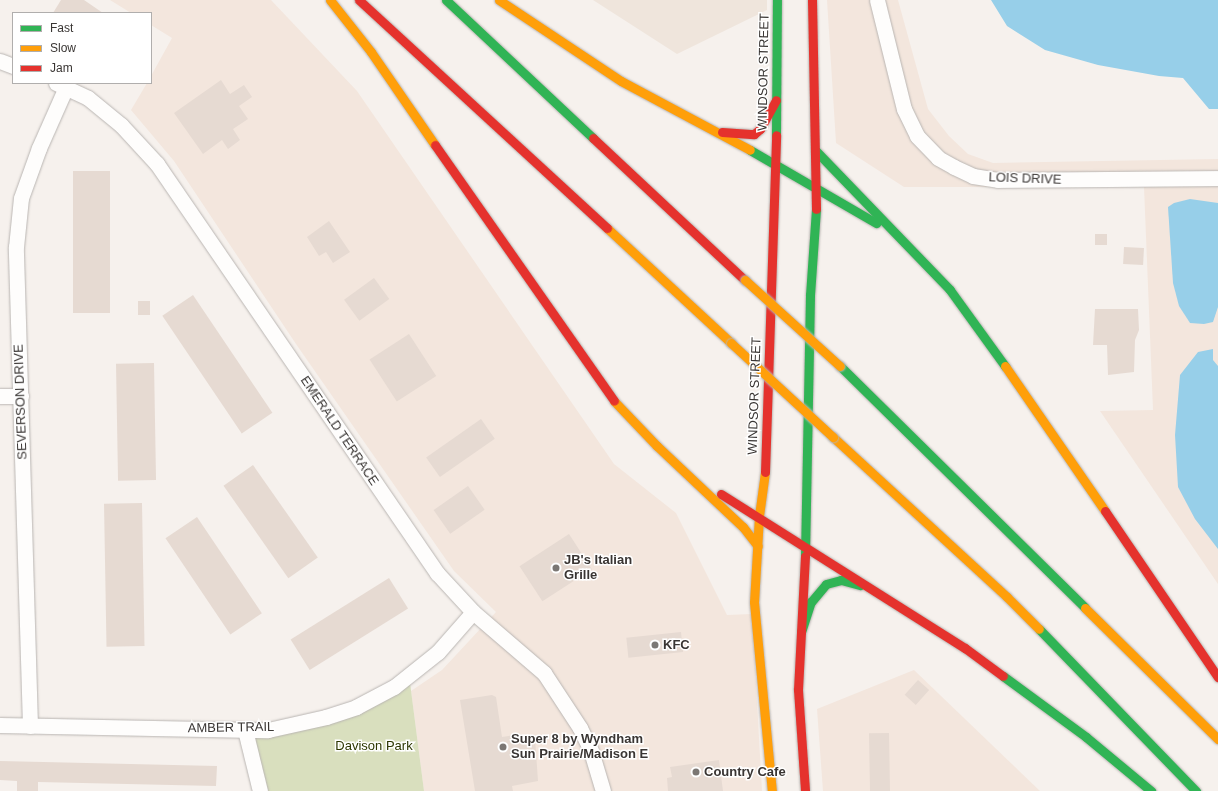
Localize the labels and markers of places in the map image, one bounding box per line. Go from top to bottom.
place label: JB's Italian Grille [564,553,632,584]
marker: JB's Italian Grille [551,563,561,573]
place label: KFC [663,637,690,653]
marker: KFC [650,640,660,650]
place label: Super 8 by Wyndham Sun Prairie/Madison E [511,732,648,763]
marker: Super 8 by Wyndham Sun Prairie/Madison E [498,742,508,752]
place label: Country Cafe [704,764,786,780]
marker: Country Cafe [691,767,701,777]

